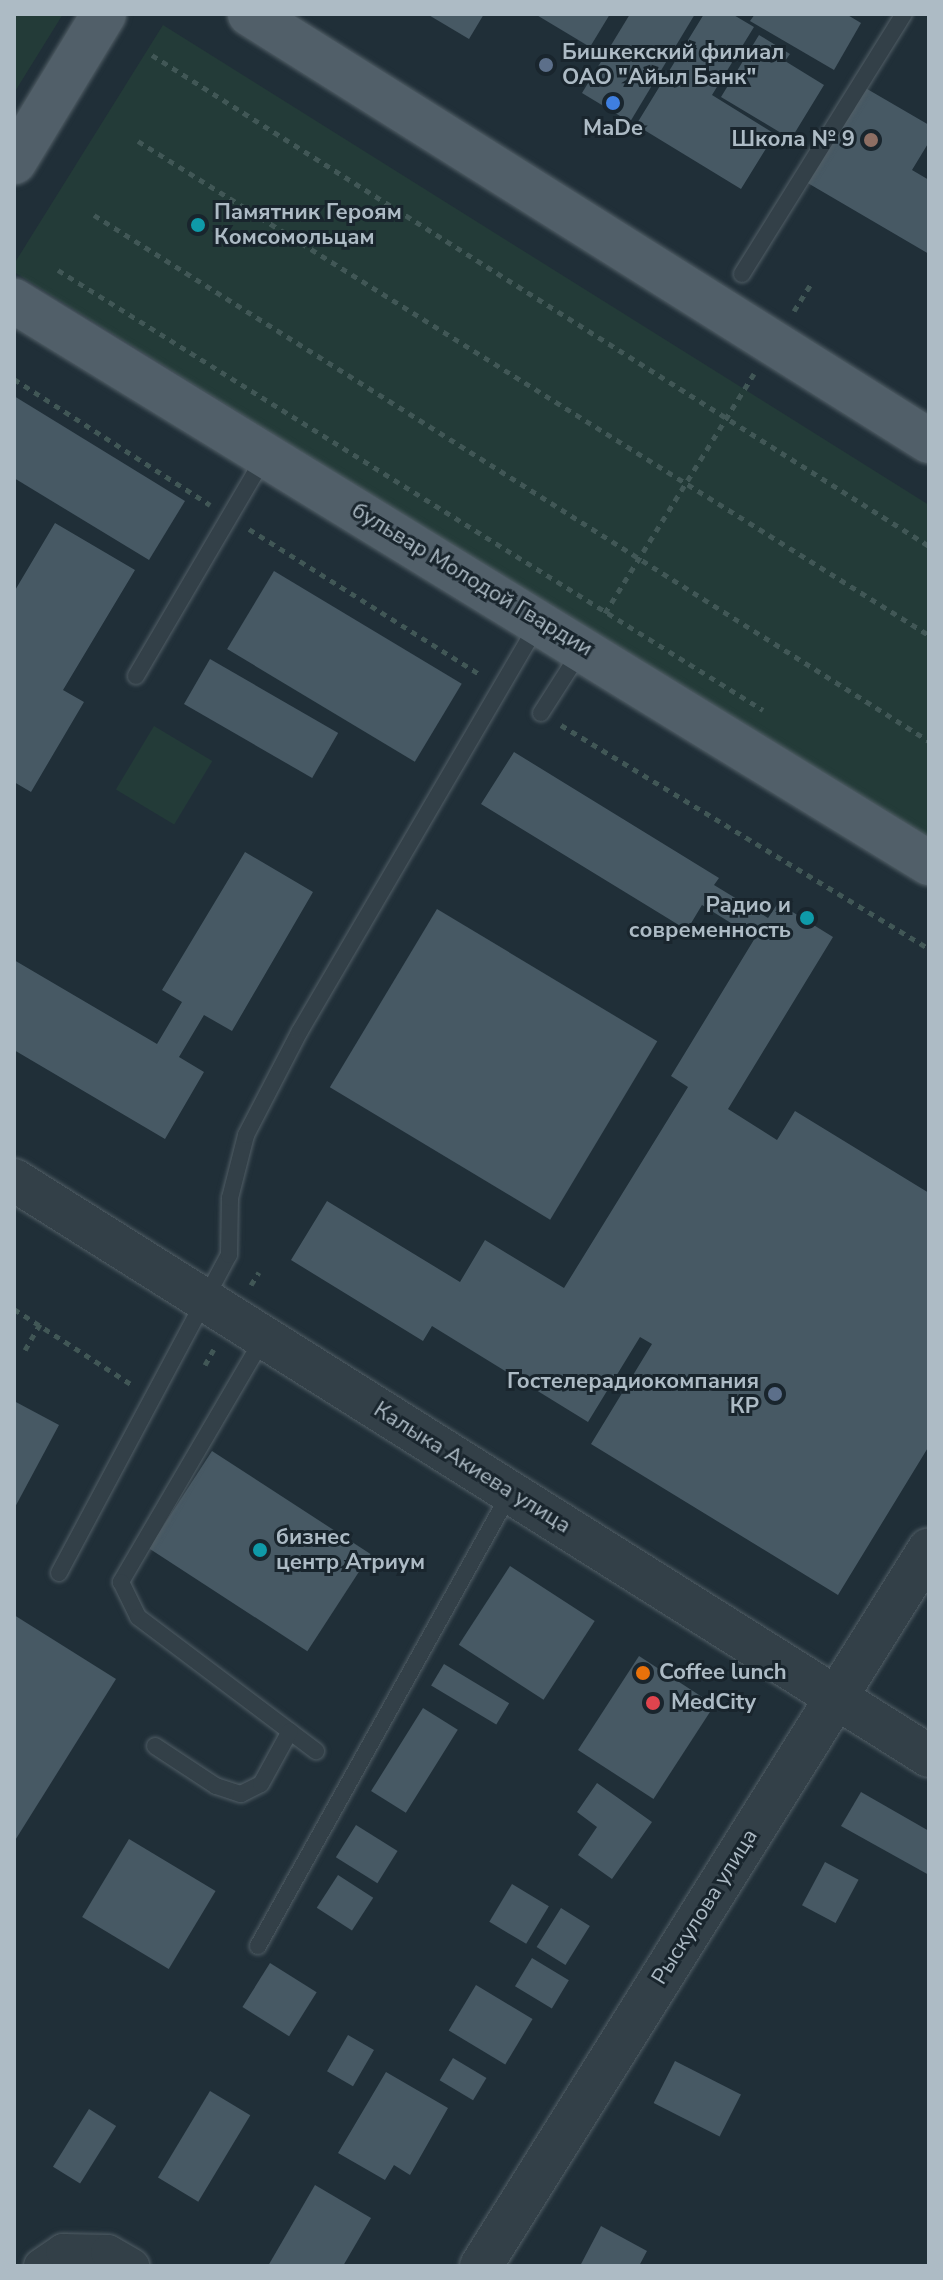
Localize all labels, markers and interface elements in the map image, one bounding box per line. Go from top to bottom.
place label: Бишкекский филиал ОАО "Айыл Банк" [562,39,784,90]
marker: Бишкекский филиал ОАО "Айыл Банк" [537,56,555,74]
marker: MaDe [604,94,622,112]
place label: MaDe [583,116,643,142]
place label: Школа № 9 [732,127,855,153]
marker: Школа № 9 [862,131,880,149]
place label: Памятник Героям Комсомольцам [214,199,402,250]
marker: Памятник Героям Комсомольцам [189,216,207,234]
street label: бульвар Молодой Гвардии [347,498,597,662]
place label: Радио и современность [629,892,791,944]
marker: Радио и современность [798,909,816,927]
place label: Гостелерадиокомпания КР [507,1368,759,1420]
marker: Гостелерадиокомпания КР [766,1385,784,1403]
street label: Калыка Акиева улица [369,1397,575,1539]
place label: бизнес центр Атриум [276,1524,425,1576]
marker: бизнес центр Атриум [251,1541,269,1559]
place label: Coffee lunch [659,1660,787,1686]
marker: Coffee lunch [634,1664,652,1682]
place label: MedCity [671,1690,756,1716]
marker: MedCity [642,1692,664,1714]
street label: Рыскулова улица [646,1824,764,1990]

